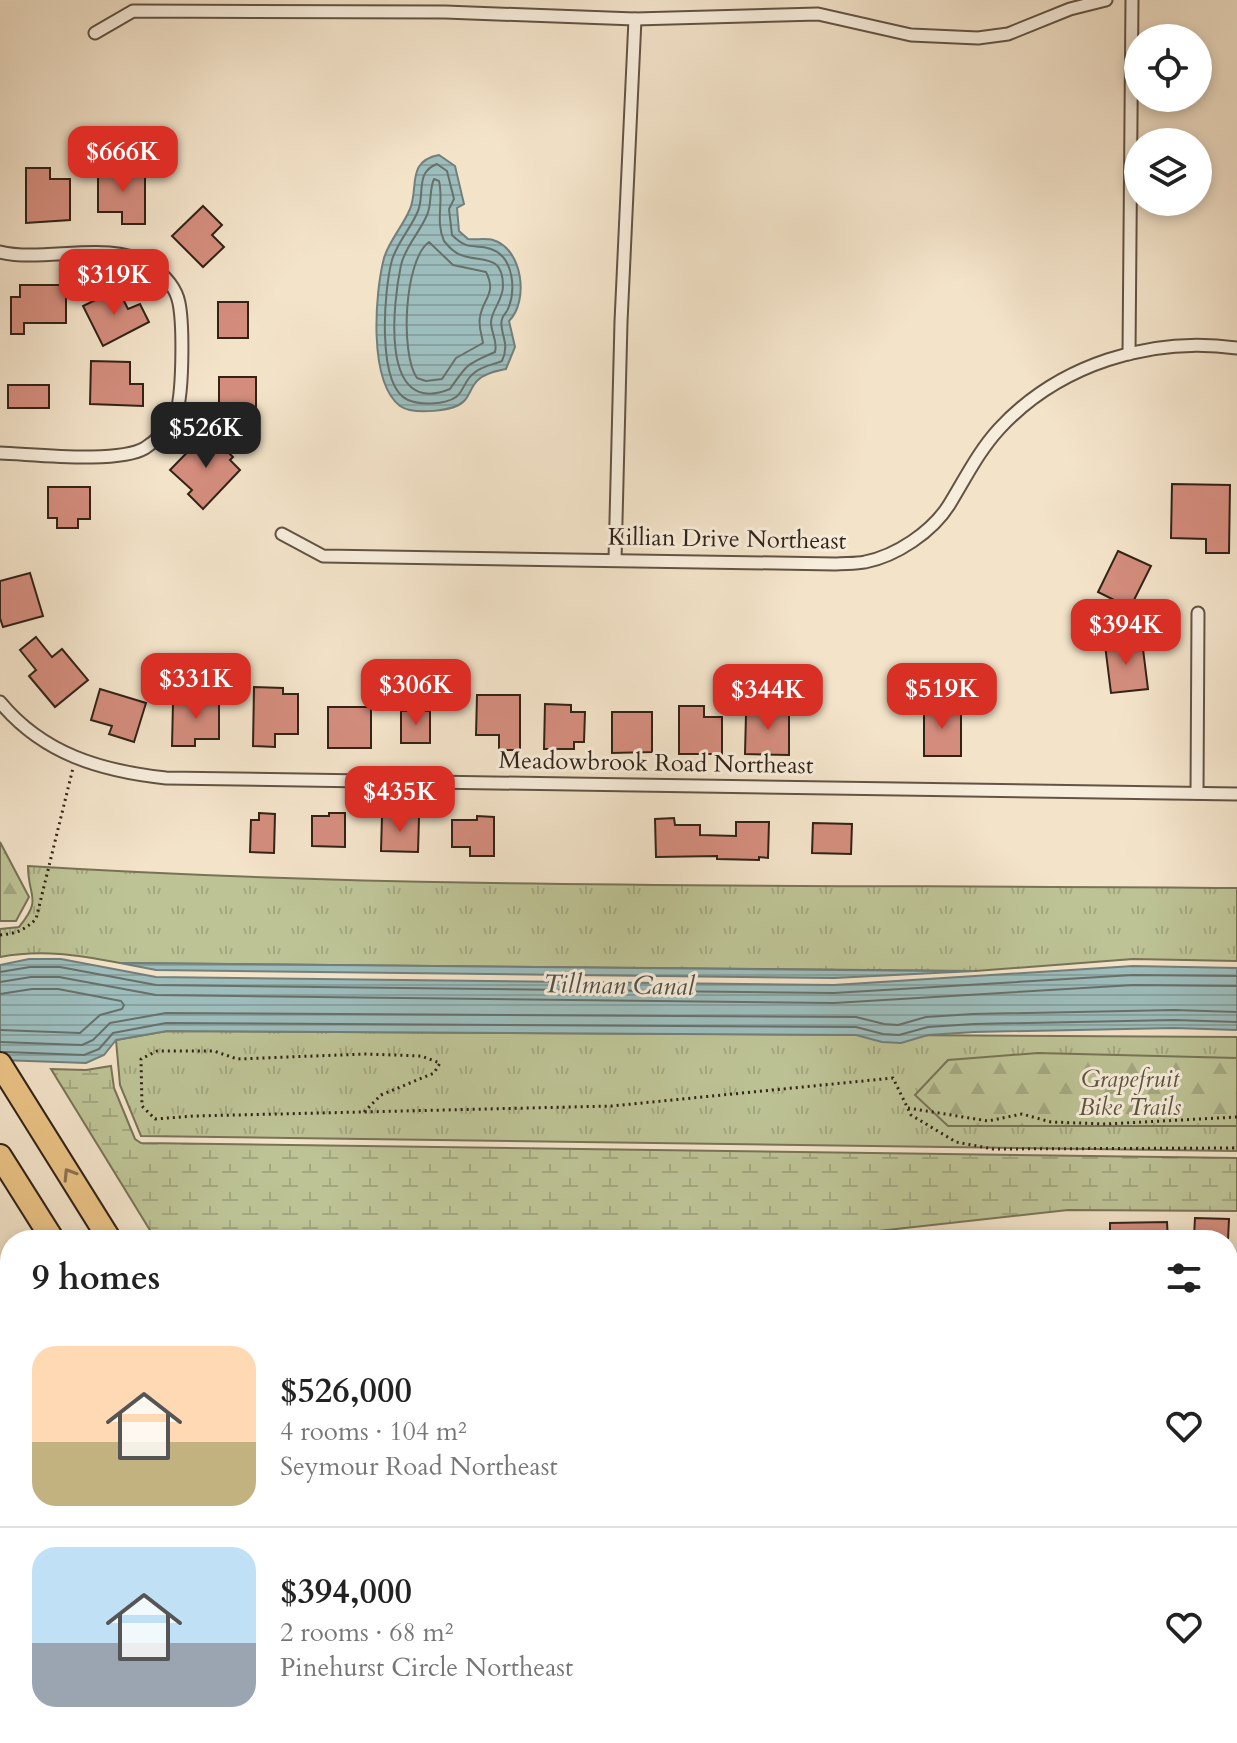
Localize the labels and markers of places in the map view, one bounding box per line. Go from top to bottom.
pin: $666K [67,126,179,194]
pin: $319K [58,249,170,317]
pin: $526K [150,402,262,470]
pin: $394K [1070,599,1182,667]
pin: $331K [140,653,252,721]
pin: $306K [360,659,472,727]
pin: $519K [886,663,998,731]
pin: $344K [712,664,824,732]
pin: $435K [344,766,456,834]

